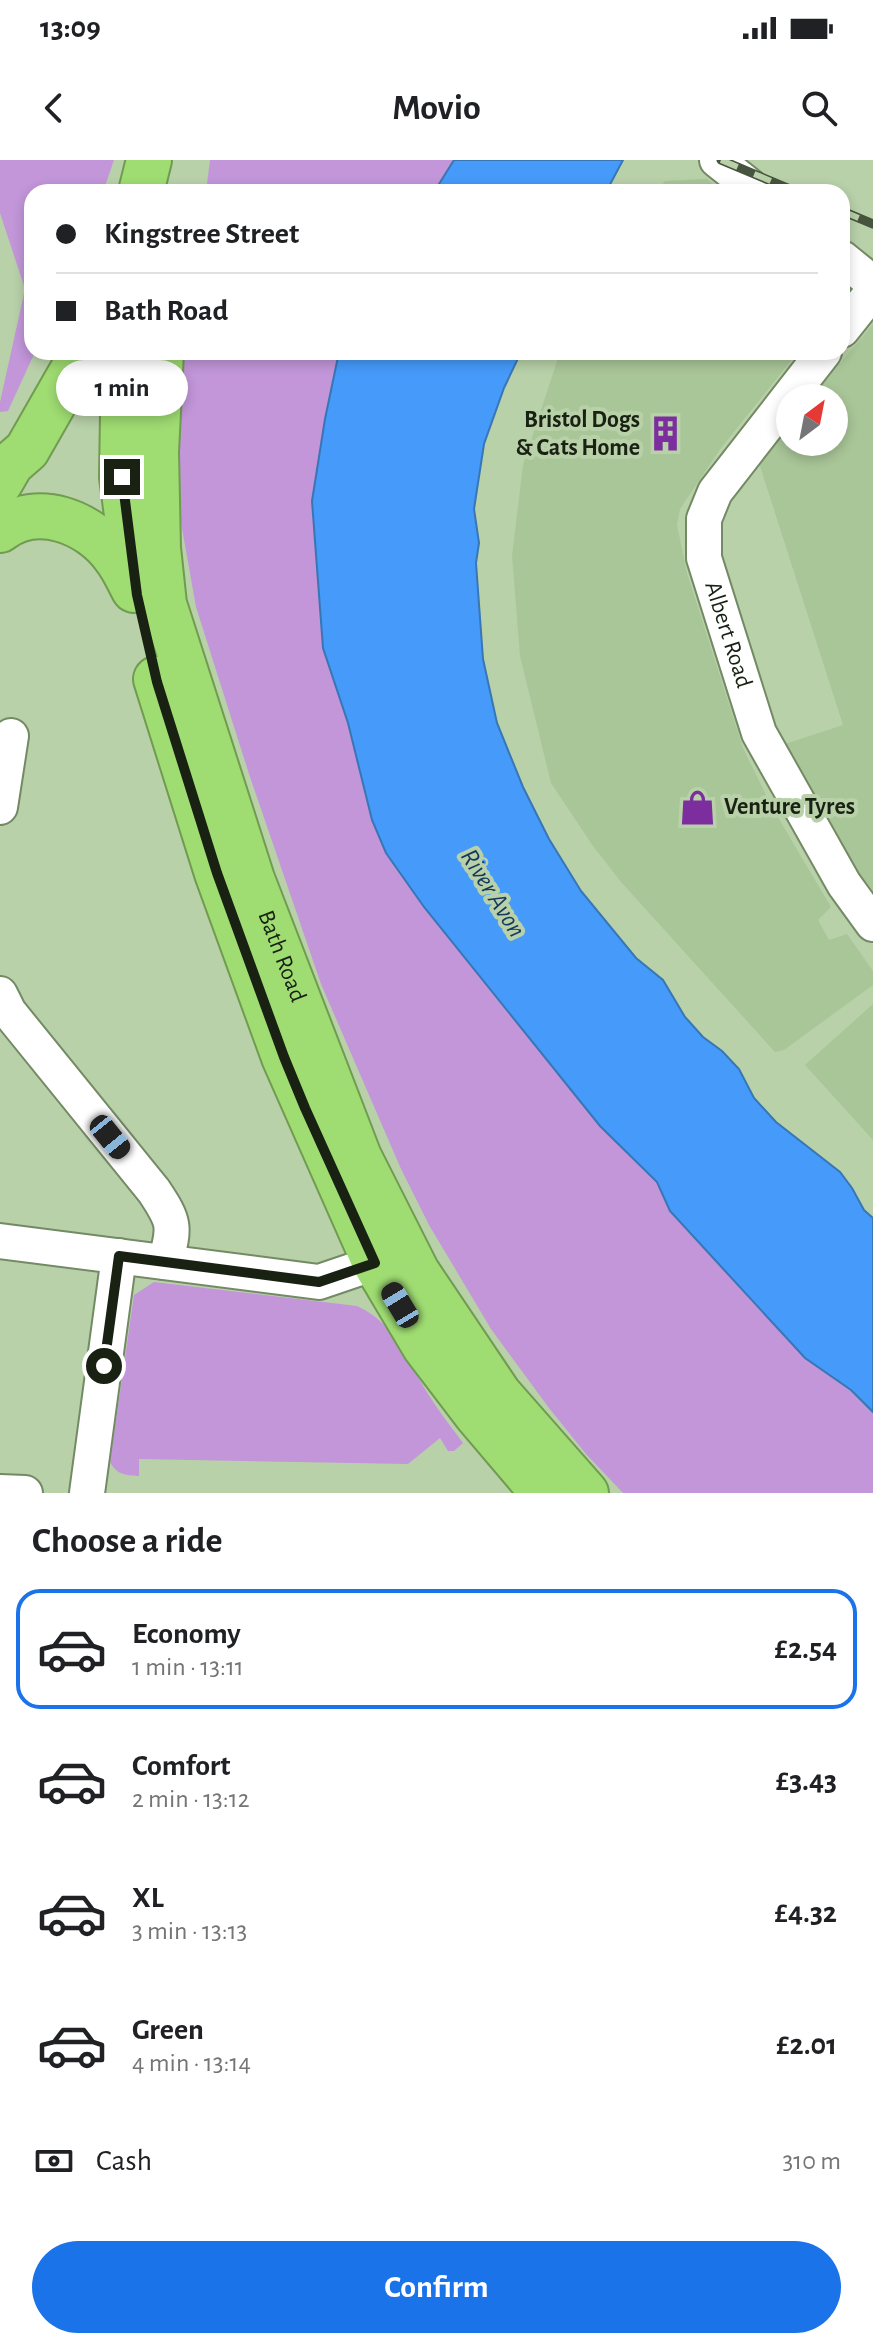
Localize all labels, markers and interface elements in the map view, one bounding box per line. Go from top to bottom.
text: 13:09 [40,13,101,43]
icon: back [32,86,76,130]
icon: search [797,86,841,130]
text: Movio [392,90,481,126]
text: Kingstree Street [104,219,299,249]
text: Bath Road [104,296,228,326]
callout: 1 min [56,361,188,417]
text: 1 min [95,375,149,401]
north arrow [776,384,848,456]
map controls [776,384,848,456]
place label: Bristol Dogs & Cats Home [516,408,640,460]
building icon: Bristol Dogs & Cats Home [647,415,685,453]
route end [104,459,140,495]
street label: Albert Road [700,578,756,691]
shop icon: Venture Tyres [679,788,717,826]
place label: Venture Tyres [724,795,855,819]
water label: River Avon [456,844,530,942]
street label: Bath Road [253,907,310,1005]
car [86,1111,134,1163]
car [377,1278,423,1332]
route start [86,1348,122,1384]
text: Choose a ride [32,1523,222,1559]
icon: car [36,1613,108,1685]
text: Economy [132,1619,241,1649]
text: £2.54 [775,1634,837,1664]
text: 1 min · 13:11 [132,1654,244,1680]
icon: car [36,1745,108,1817]
text: Comfort [132,1751,231,1781]
text: £3.43 [776,1766,837,1796]
text: 2 min · 13:12 [132,1786,250,1812]
icon: car [36,1877,108,1949]
text: XL [132,1883,164,1913]
text: £4.32 [775,1898,837,1928]
text: 3 min · 13:13 [132,1918,247,1944]
icon: car [36,2009,108,2081]
text: Green [132,2015,204,2045]
text: £2.01 [776,2030,837,2060]
text: 4 min · 13:14 [132,2050,251,2076]
icon: cash [32,2139,76,2183]
text: Cash [96,2146,152,2176]
text: 310 m [783,2148,841,2174]
button: Confirm [32,2241,841,2333]

